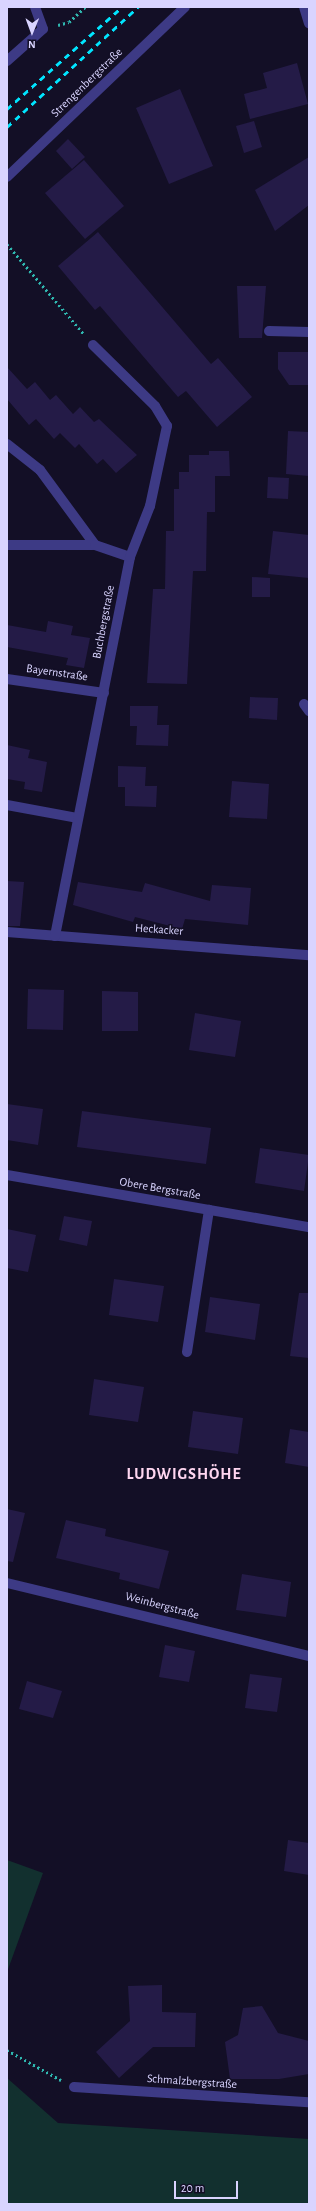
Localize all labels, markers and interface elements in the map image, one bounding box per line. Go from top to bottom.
north arrow [12,12,52,52]
text: N [28,39,36,50]
street label: Strengenbergstraße [48,45,126,121]
street label: Buchbergstraße [90,584,118,660]
street label: Bayernstraße [25,662,89,684]
street label: Heckacker [134,921,184,939]
street label: Obere Bergstraße [118,1175,202,1203]
district label: LUDWIGSHÖHE [126,1464,242,1484]
street label: Weinbergstraße [123,1589,201,1623]
street label: Schmalzbergstraße [146,2072,238,2092]
scale bar [176,2173,240,2199]
text: 20 m [181,2182,204,2194]

